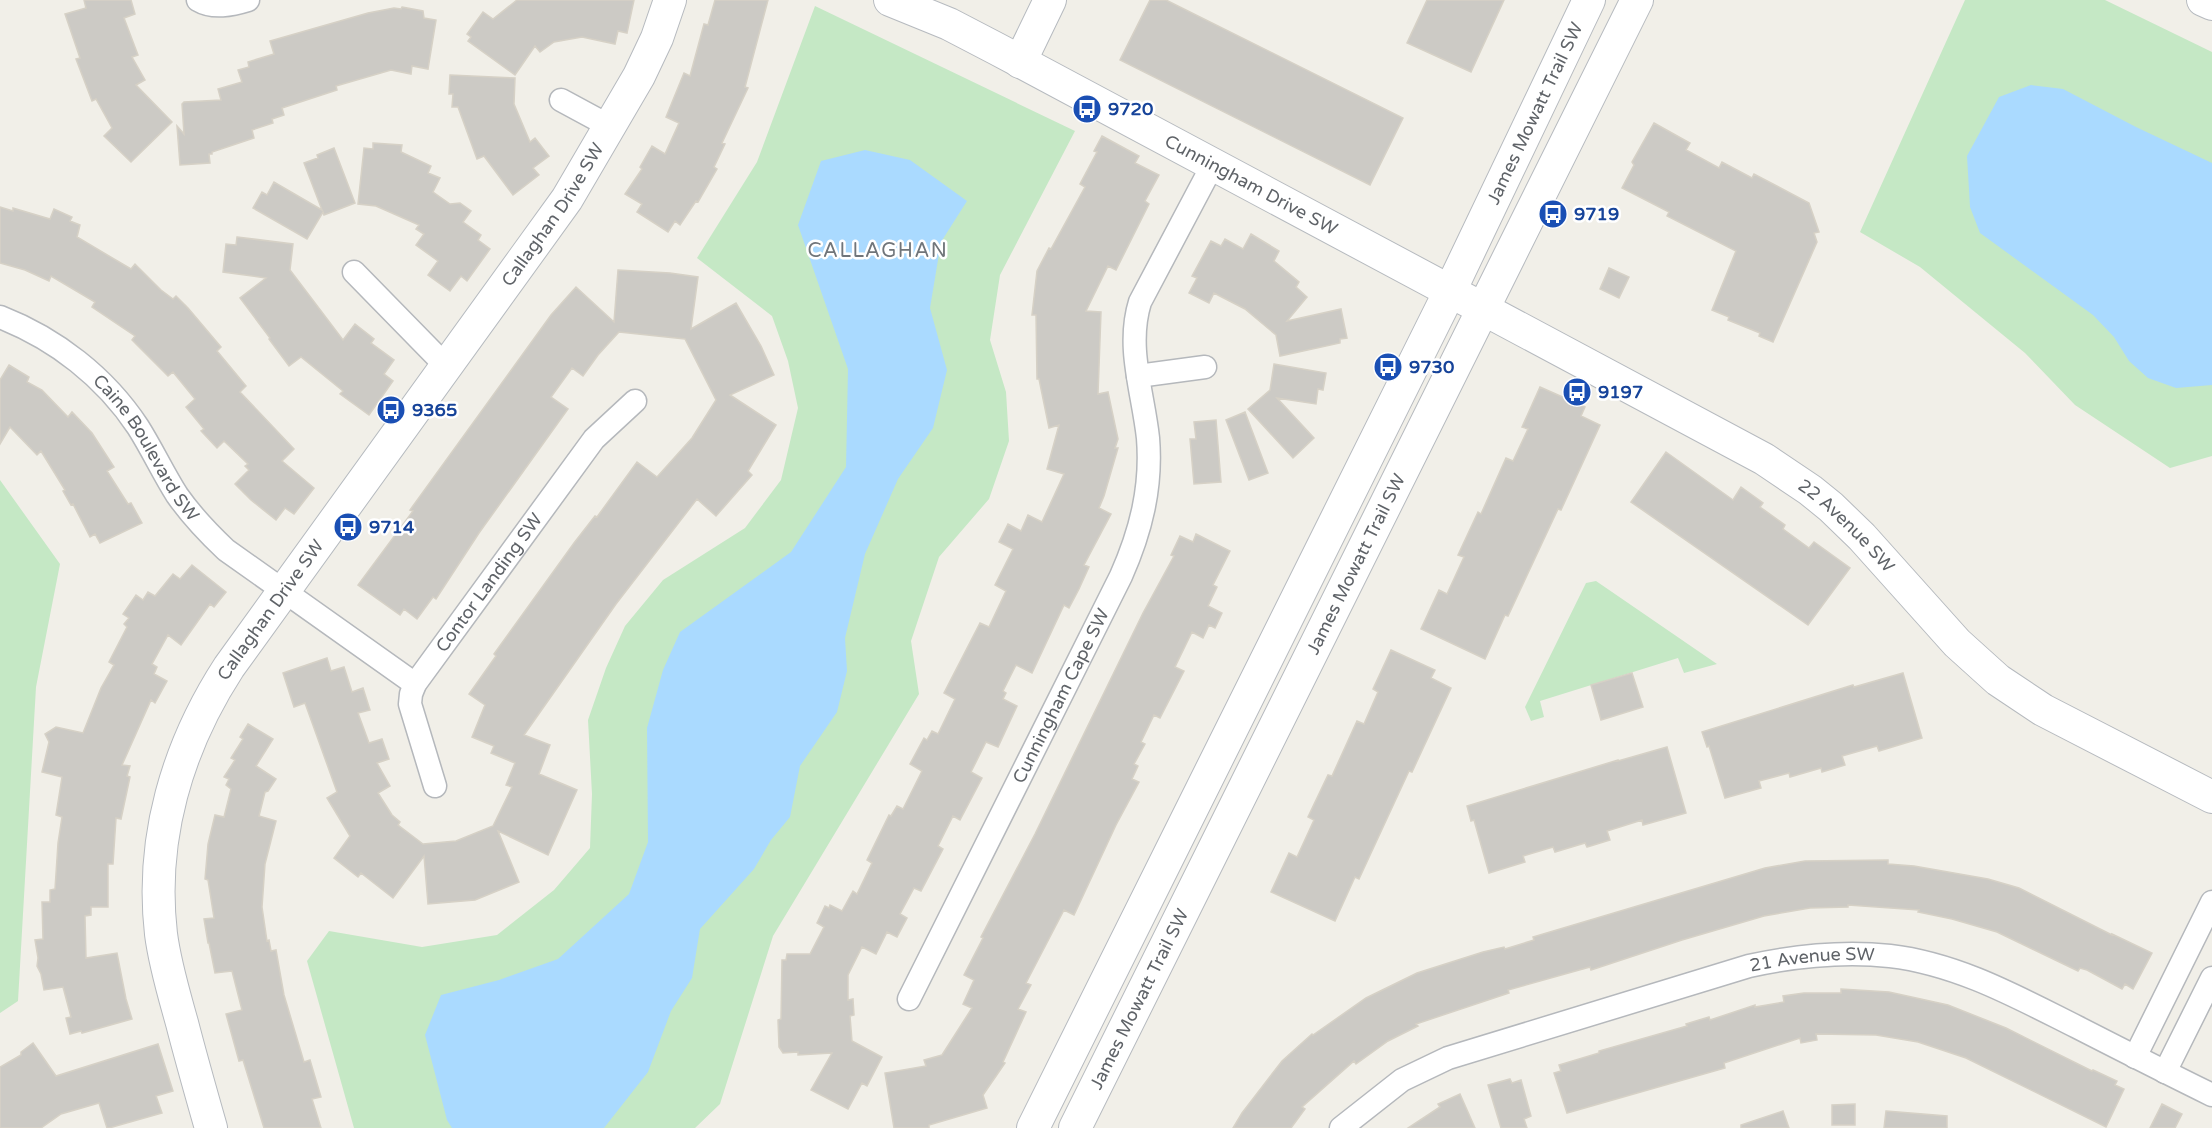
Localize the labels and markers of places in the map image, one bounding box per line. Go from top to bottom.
bus stop icon: 9720 [1071,93,1103,125]
place label: 9720 [1108,98,1153,120]
bus stop icon: 9719 [1537,198,1569,230]
place label: 9719 [1574,203,1619,225]
bus stop icon: 9730 [1372,351,1404,383]
place label: 9730 [1409,356,1454,378]
bus stop icon: 9197 [1561,376,1593,408]
place label: 9197 [1598,381,1643,403]
bus stop icon: 9365 [375,394,407,426]
place label: 9365 [412,399,457,421]
bus stop icon: 9714 [332,511,364,543]
place label: 9714 [369,516,415,538]

